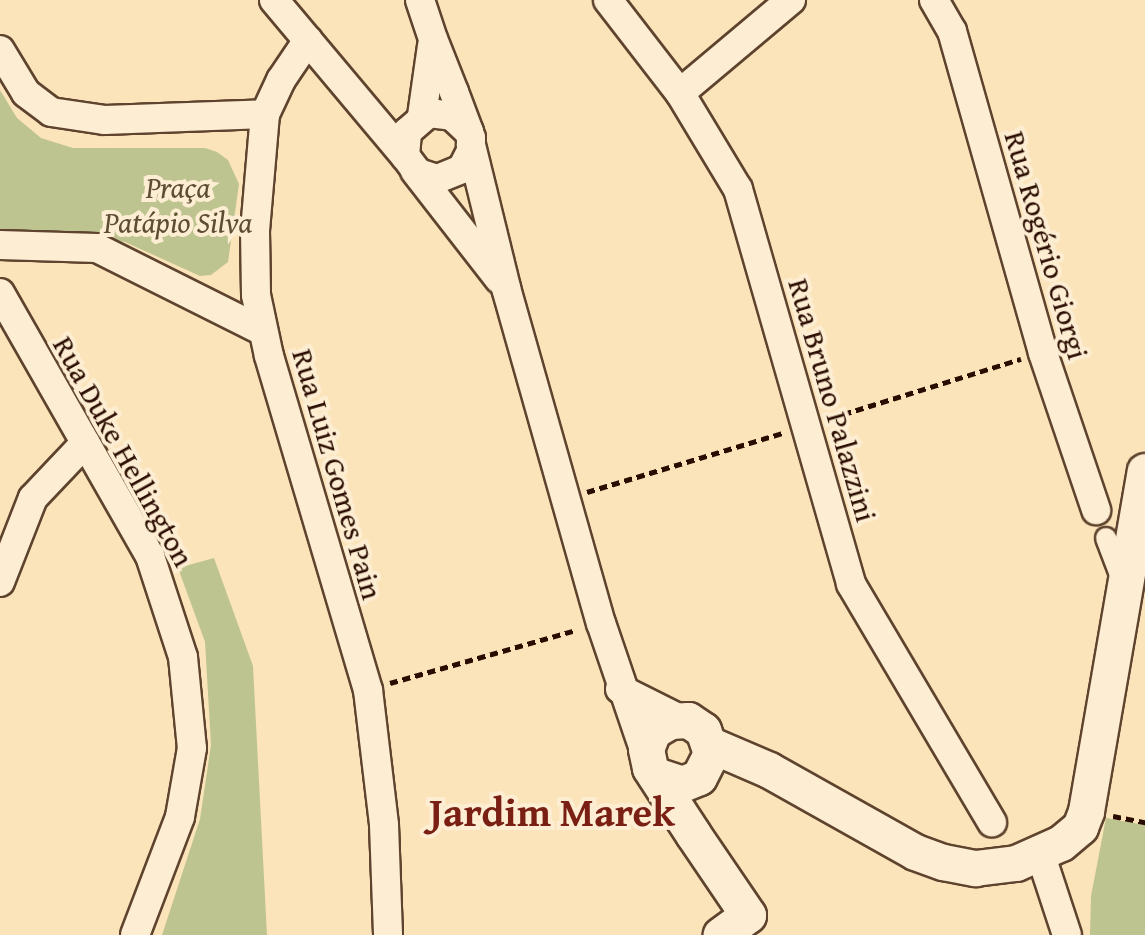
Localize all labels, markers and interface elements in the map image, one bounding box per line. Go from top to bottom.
street label: Rua Rogério Giorgi [997,127,1097,363]
park label: Praça Patápio Silva [104,169,252,240]
street label: Rua Bruno Palazzini [781,274,885,526]
street label: Rua Duke Hellington [46,330,202,572]
street label: Rua Luiz Gomes Pain [285,345,391,603]
district label: Jardim Marek [429,788,675,836]

